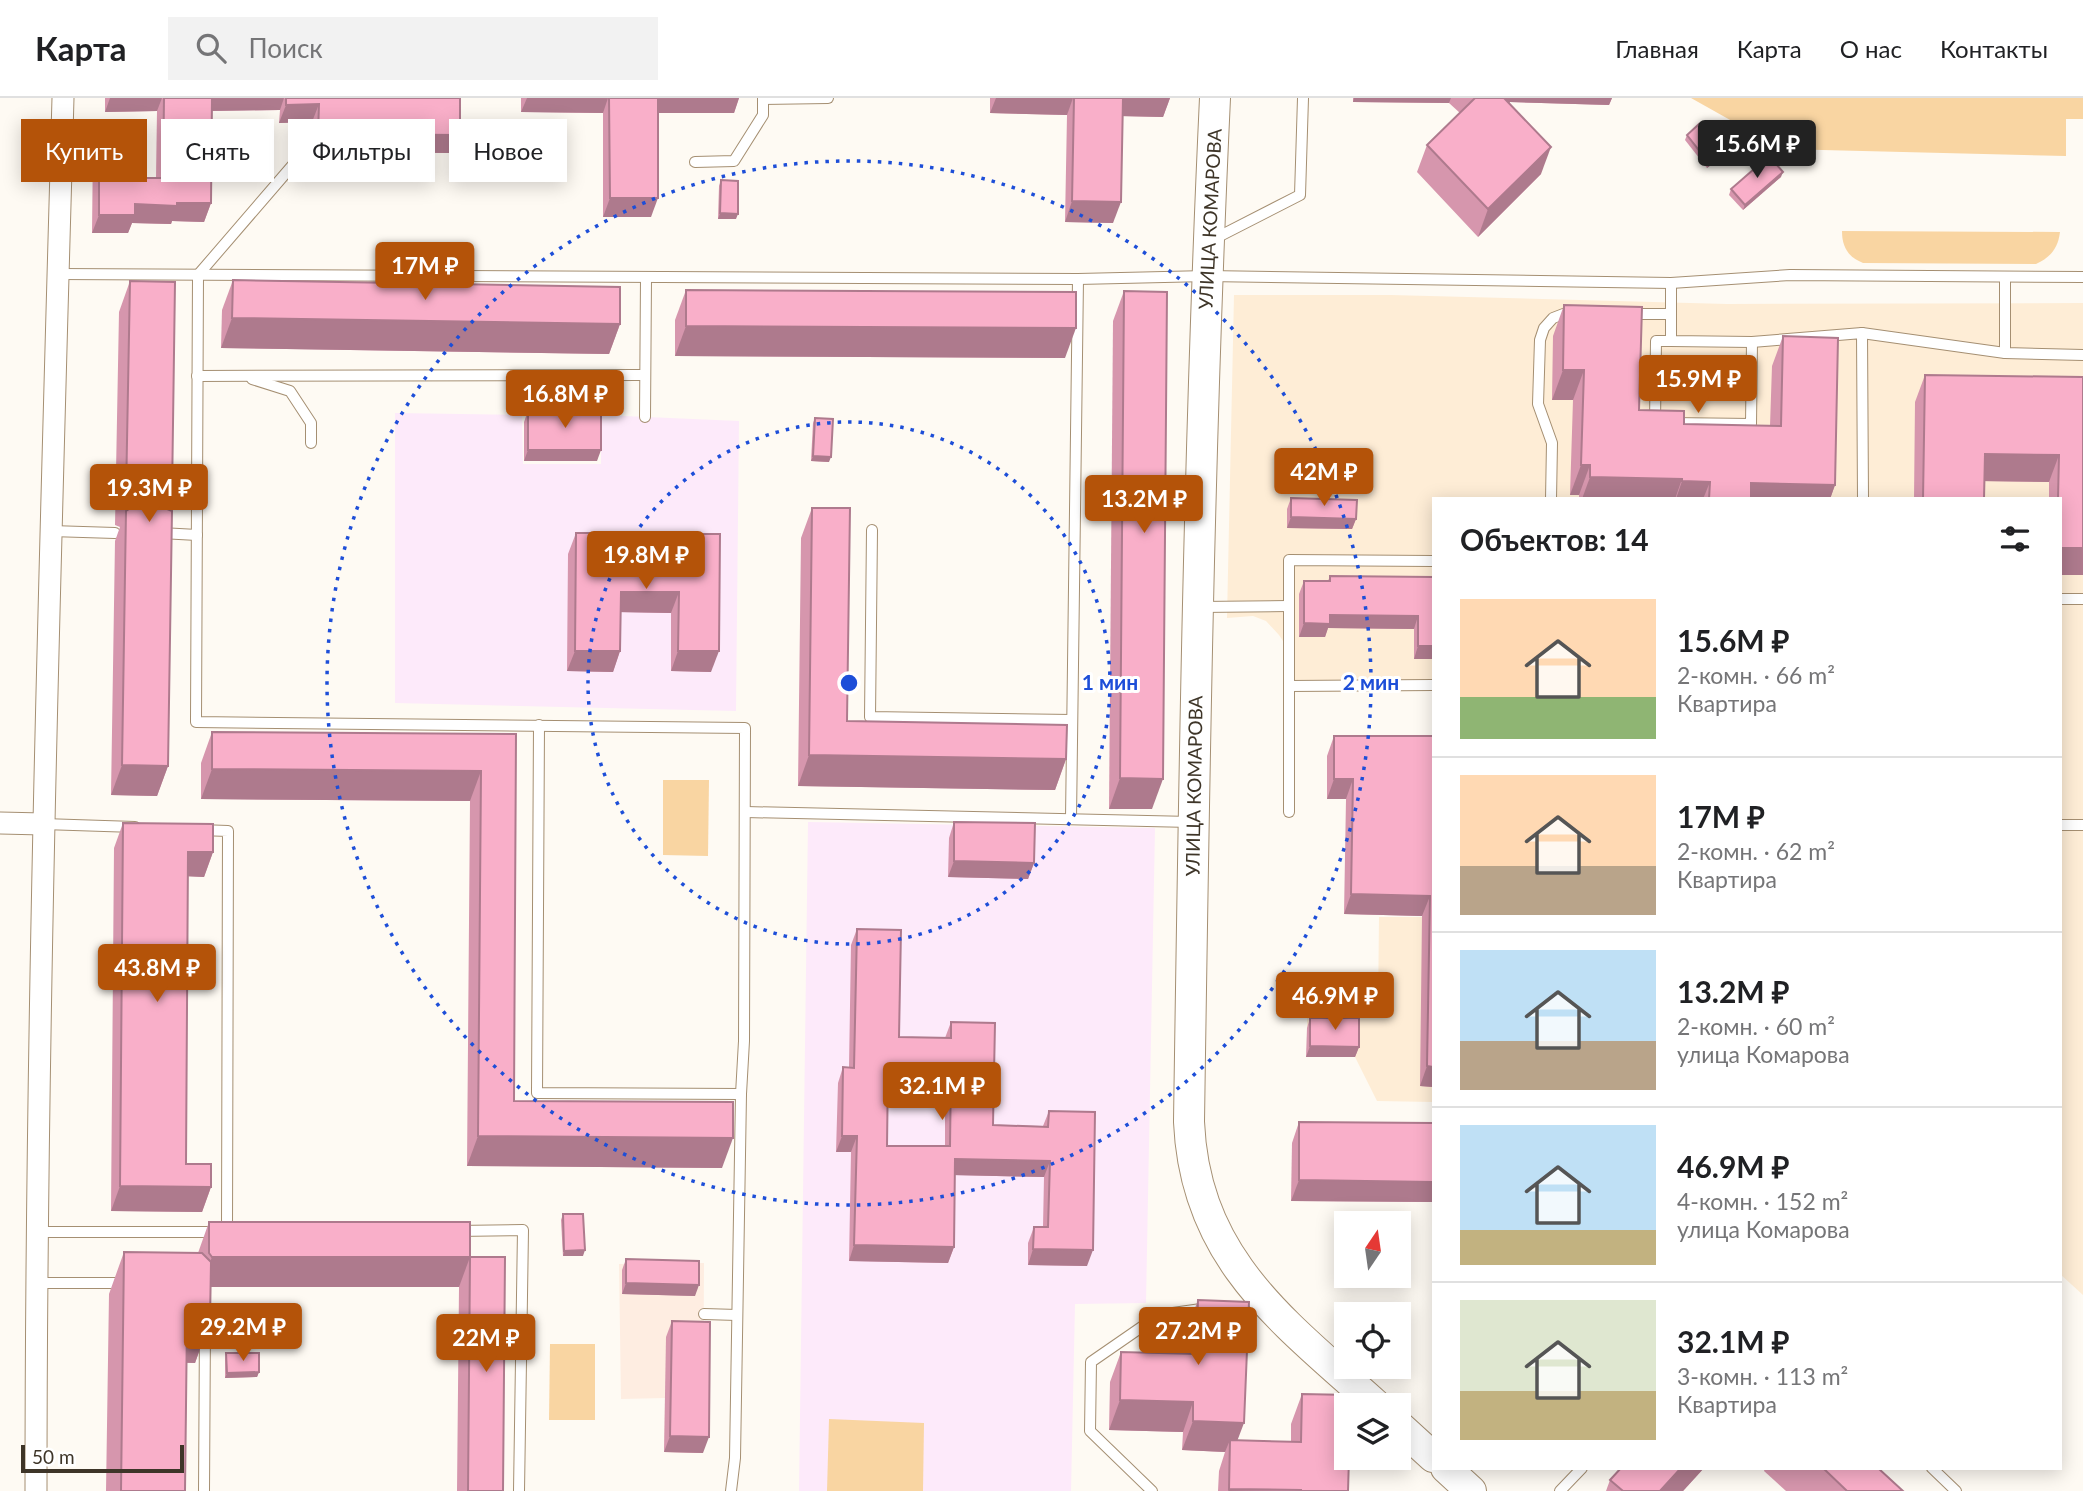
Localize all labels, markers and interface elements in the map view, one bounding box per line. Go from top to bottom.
search box [168,17,658,80]
text: Карта [35,28,126,68]
icon: search [192,29,230,67]
text: Поиск [248,32,323,64]
text: Главная [1615,34,1699,63]
text: Карта [1737,34,1802,63]
text: О нас [1840,34,1902,63]
text: Контакты [1940,34,2048,63]
chip: Купить [21,119,147,182]
chip: Снять [161,119,274,182]
chip: Фильтры [288,119,435,182]
chip: Новое [449,119,567,182]
pin: 15.6M ₽ [1692,120,1822,180]
street label: УЛИЦА КОМАРОВА [1193,128,1226,310]
text: 15.6M ₽ [1714,129,1800,157]
pin: 17M ₽ [376,242,474,302]
text: 17M ₽ [391,251,459,279]
pin: 15.9M ₽ [1633,356,1763,415]
text: 15.9M ₽ [1655,364,1741,392]
pin: 16.8M ₽ [500,370,630,430]
text: 16.8M ₽ [522,379,608,407]
pin: 42M ₽ [1275,448,1373,508]
text: 42M ₽ [1290,457,1358,485]
pin: 19.3M ₽ [84,464,214,524]
text: 19.3M ₽ [106,473,192,501]
pin: 13.2M ₽ [1079,476,1209,535]
text: 13.2M ₽ [1101,484,1187,512]
icon: filters [1996,520,2034,558]
text: Объектов: 14 [1460,521,1649,557]
pin: 19.8M ₽ [581,532,711,591]
text: 19.8M ₽ [603,540,689,568]
text: 15.6M ₽ [1677,622,1789,658]
icon: home [1516,627,1600,711]
text: 2-комн. · 66 m² [1677,661,1835,689]
text: 1 мин [1082,669,1138,694]
text: 2 мин [1343,669,1399,694]
centre of rings [837,671,861,695]
text: Квартира [1677,689,1777,717]
street label: УЛИЦА КОМАРОВА [1180,695,1207,877]
text: 17M ₽ [1677,798,1765,834]
icon: home [1516,803,1600,887]
text: 2-комн. · 62 m² [1677,837,1835,865]
text: Квартира [1677,865,1777,893]
pin: 43.8M ₽ [92,944,222,1004]
text: 43.8M ₽ [114,953,200,981]
pin: 46.9M ₽ [1270,972,1400,1032]
text: 13.2M ₽ [1677,973,1789,1009]
icon: home [1516,978,1600,1062]
text: 46.9M ₽ [1292,981,1378,1009]
text: 2-комн. · 60 m² [1677,1012,1835,1040]
text: улица Комарова [1677,1040,1850,1068]
pin: 32.1M ₽ [877,1062,1007,1122]
text: 32.1M ₽ [899,1071,985,1099]
text: 46.9M ₽ [1677,1148,1789,1184]
icon: home [1516,1153,1600,1237]
text: 4-комн. · 152 m² [1677,1187,1848,1215]
north arrow [1334,1211,1410,1288]
map controls [1334,1211,1411,1470]
text: улица Комарова [1677,1215,1850,1243]
button: locate [1334,1302,1411,1379]
pin: 29.2M ₽ [178,1304,308,1363]
pin: 27.2M ₽ [1133,1308,1263,1367]
text: 29.2M ₽ [200,1312,286,1340]
pin: 22M ₽ [437,1314,535,1374]
text: 27.2M ₽ [1155,1316,1241,1344]
text: 22M ₽ [452,1323,520,1351]
text: 32.1M ₽ [1677,1323,1789,1359]
icon: home [1516,1328,1600,1412]
text: 3-комн. · 113 m² [1677,1362,1848,1390]
text: Квартира [1677,1390,1777,1418]
button: layers [1334,1393,1411,1470]
scale bar [21,1442,184,1474]
text: 50 m [32,1445,75,1468]

